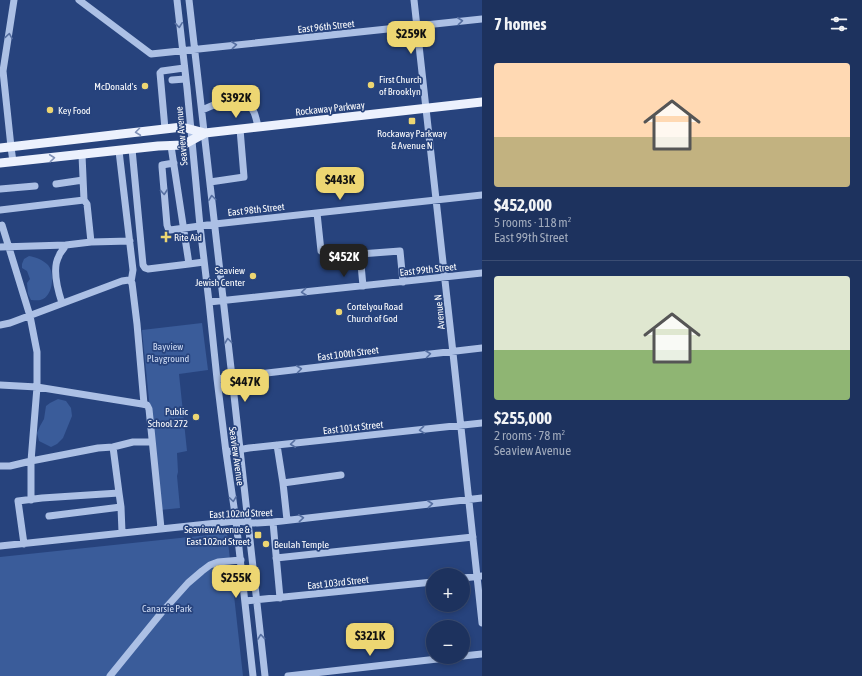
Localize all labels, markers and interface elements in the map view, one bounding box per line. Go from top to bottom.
icon: filters [828,13,850,35]
text: 7 homes [494,14,547,34]
one-way arrow [457,17,464,26]
street label: East 96th Street [297,18,355,35]
pin: $259K [383,21,439,55]
one-way arrow [175,22,184,28]
text: $259K [396,26,426,41]
one-way arrow [4,33,13,39]
one-way arrow [231,41,237,50]
place label: First Church of Brooklyn [379,74,422,97]
marker: First Church of Brooklyn [366,80,376,90]
place label: McDonald's [94,81,137,92]
marker: McDonald's [140,81,150,91]
pin: $392K [208,85,264,119]
icon: home [636,89,708,161]
text: $392K [221,90,251,105]
street label: Rockaway Parkway [295,99,365,118]
marker: Key Food [45,105,55,115]
place label: Key Food [58,105,91,116]
street label: Seaview Avenue [173,106,190,166]
marker: Rockaway Parkway & Avenue N [407,116,417,126]
one-way arrow [135,128,141,137]
place label: Rockaway Parkway & Avenue N [377,128,447,151]
one-way arrow [49,154,55,163]
pin: $443K [312,167,368,201]
text: $443K [325,172,355,187]
one-way arrow [159,189,168,195]
one-way arrow [208,195,217,201]
text: $452,000 [494,195,552,215]
street label: East 98th Street [227,201,285,218]
text: 5 rooms · 118 m² [494,215,571,230]
text: East 99th Street [494,230,568,245]
marker: Rite Aid [161,232,171,242]
place label: Rite Aid [174,232,202,243]
pin: $452K [316,244,372,278]
text: $452K [329,249,359,264]
street label: East 99th Street [399,261,457,278]
place label: Seaview Jewish Center [195,265,246,288]
marker: Seaview Jewish Center [248,271,258,281]
one-way arrow [301,287,307,296]
street label: Avenue N [432,294,447,330]
place label: Cortelyou Road Church of God [347,301,403,324]
icon: home [636,302,708,374]
marker: Cortelyou Road Church of God [334,307,344,317]
one-way arrow [224,338,233,344]
park label: Bayview Playground [147,341,190,364]
street label: East 100th Street [317,344,380,363]
one-way arrow [425,350,431,359]
one-way arrow [296,365,302,374]
pin: $447K [217,369,273,403]
text: $447K [230,374,260,389]
place label: Public School 272 [148,406,188,429]
text: $255,000 [494,408,552,428]
marker: Public School 272 [191,412,201,422]
street label: East 101st Street [322,419,384,436]
one-way arrow [419,425,425,434]
street label: Seaview Avenue [227,426,246,487]
text: 2 rooms · 78 m² [494,428,565,443]
one-way arrow [290,439,296,448]
text: Seaview Avenue [494,443,571,458]
one-way arrow [228,496,237,502]
one-way arrow [427,500,433,509]
street label: East 102nd Street [209,507,273,520]
one-way arrow [298,514,304,523]
place label: Seaview Avenue & East 102nd Street [184,524,251,547]
marker: Seaview Avenue & East 102nd Street [253,530,263,540]
marker: Beulah Temple [261,539,271,549]
place label: Beulah Temple [274,539,329,550]
pin: $255K [208,565,264,599]
map controls [426,568,470,664]
button: + [426,568,470,612]
text: $255K [221,570,251,585]
street label: East 103rd Street [307,574,369,591]
park label: Canarsie Park [142,603,193,614]
button: − [426,620,470,664]
pin: $321K [342,623,398,657]
text: $321K [355,628,385,643]
one-way arrow [257,634,266,640]

